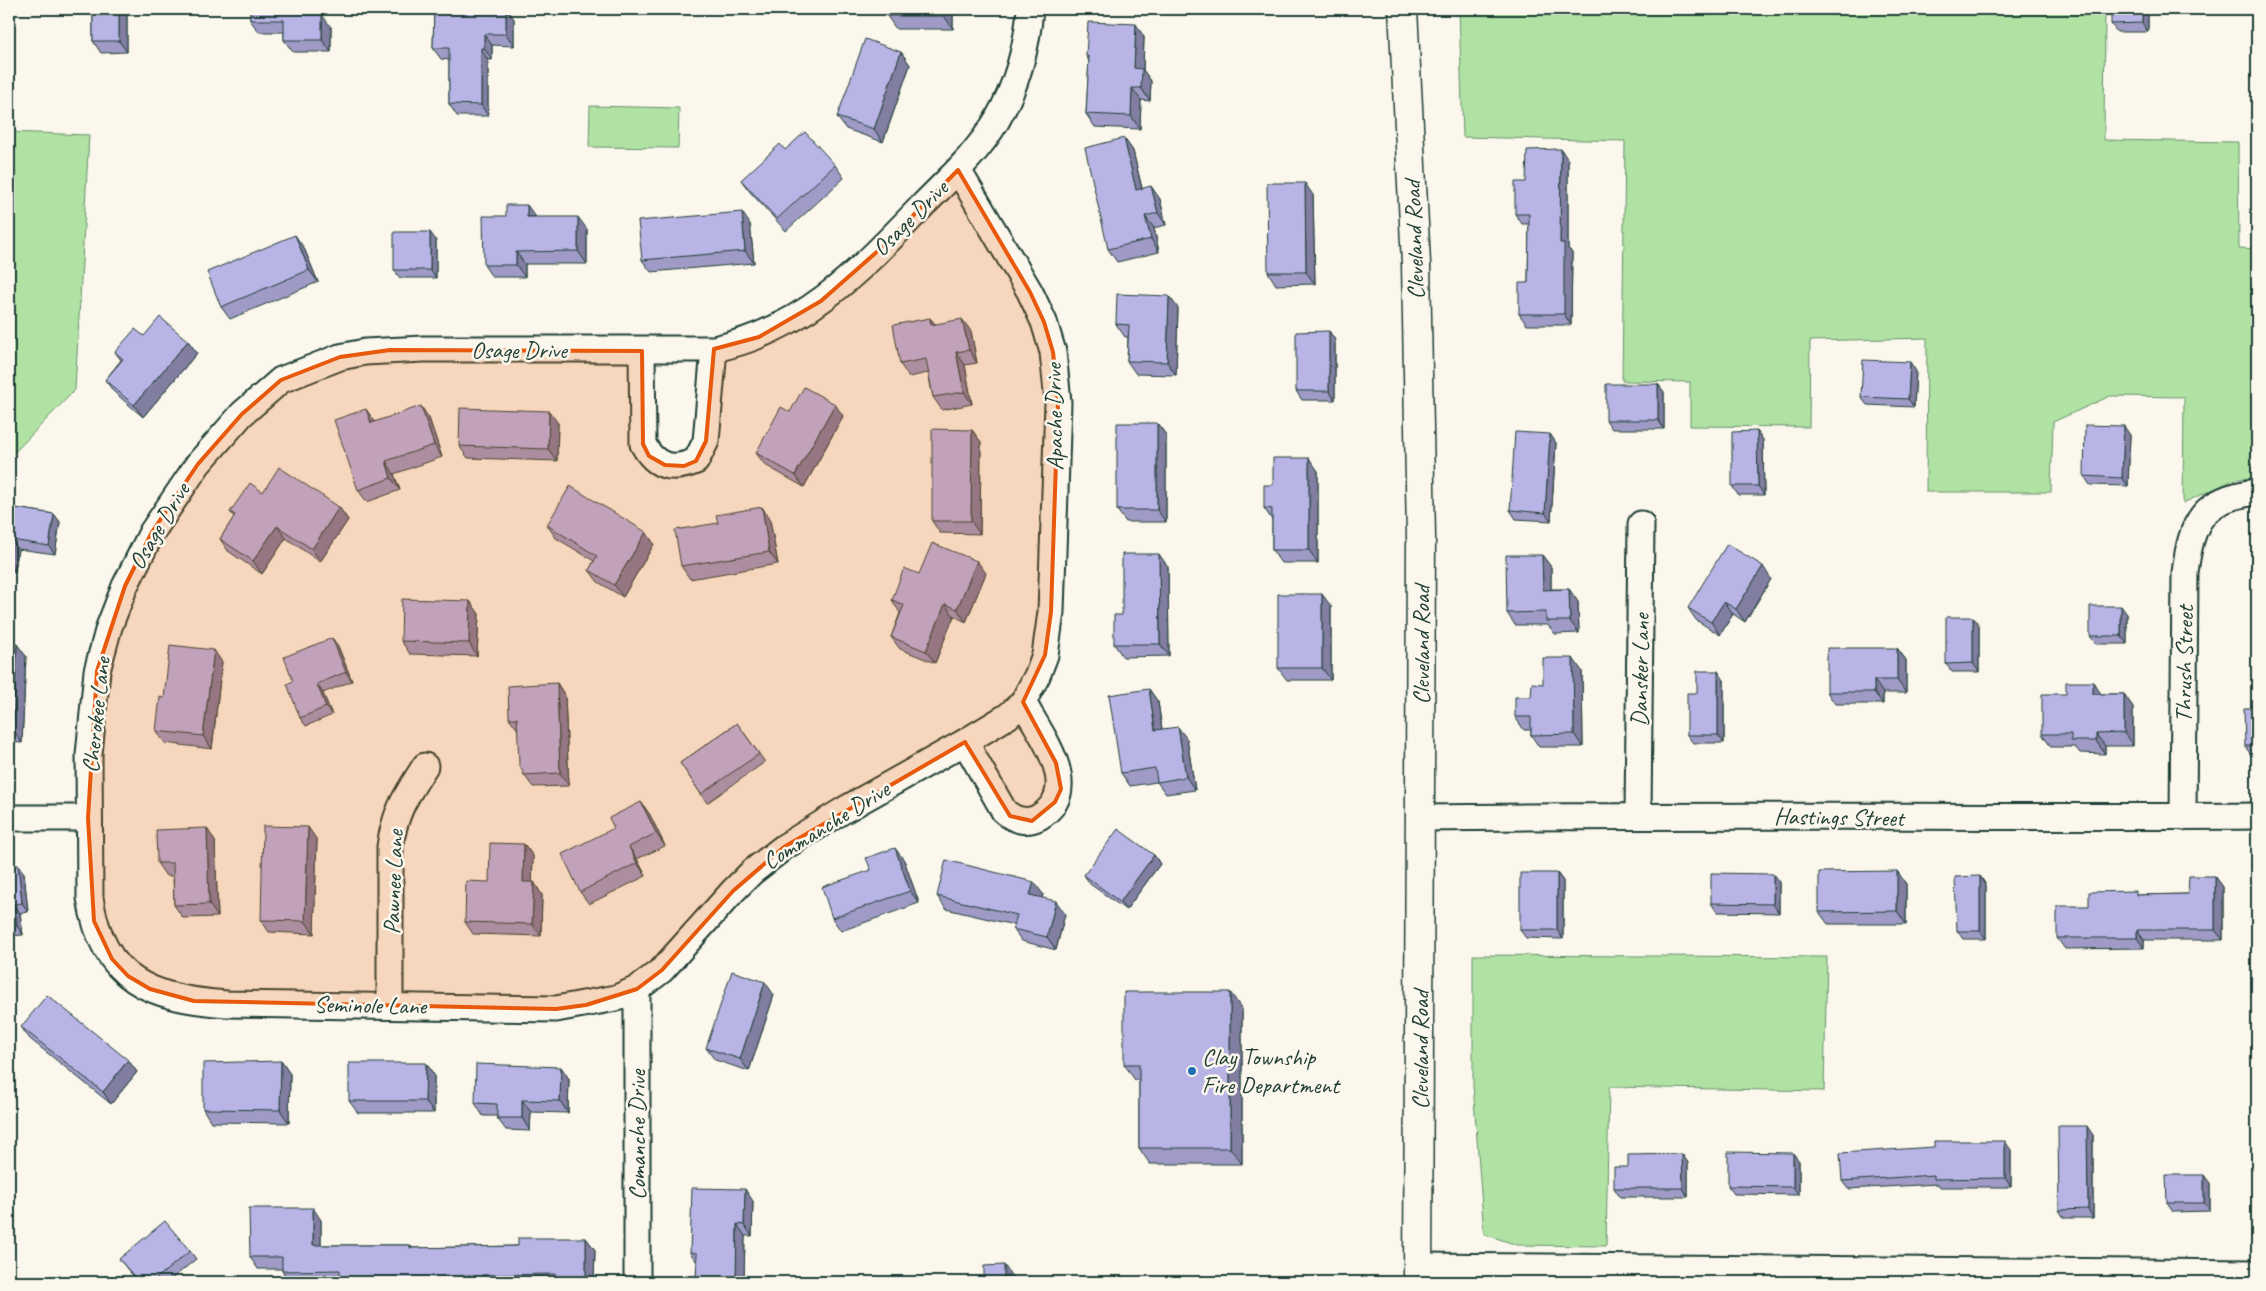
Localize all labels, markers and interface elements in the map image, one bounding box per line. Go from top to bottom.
street label: Osage Drive [866,172,956,262]
street label: Cleveland Road [1397,176,1431,300]
street label: Osage Drive [471,335,569,365]
street label: Apache Drive [1038,361,1070,471]
street label: Osage Drive [121,475,198,575]
street label: Cleveland Road [1406,582,1436,705]
street label: Thrush Street [2168,603,2200,723]
street label: Dansker Lane [1624,611,1656,727]
street label: Cherokee Lane [75,654,117,774]
street label: Commanche Drive [757,773,897,876]
street label: Hastings Street [1774,801,1906,833]
street label: Pawnee Lane [376,827,410,935]
street label: Cleveland Road [1405,987,1435,1110]
street label: Seminole Lane [314,989,429,1021]
place label: Clay Township Fire Department [1202,1042,1341,1100]
marker: Clay Township Fire Department [1186,1065,1198,1077]
street label: Comanche Drive [622,1068,652,1200]

